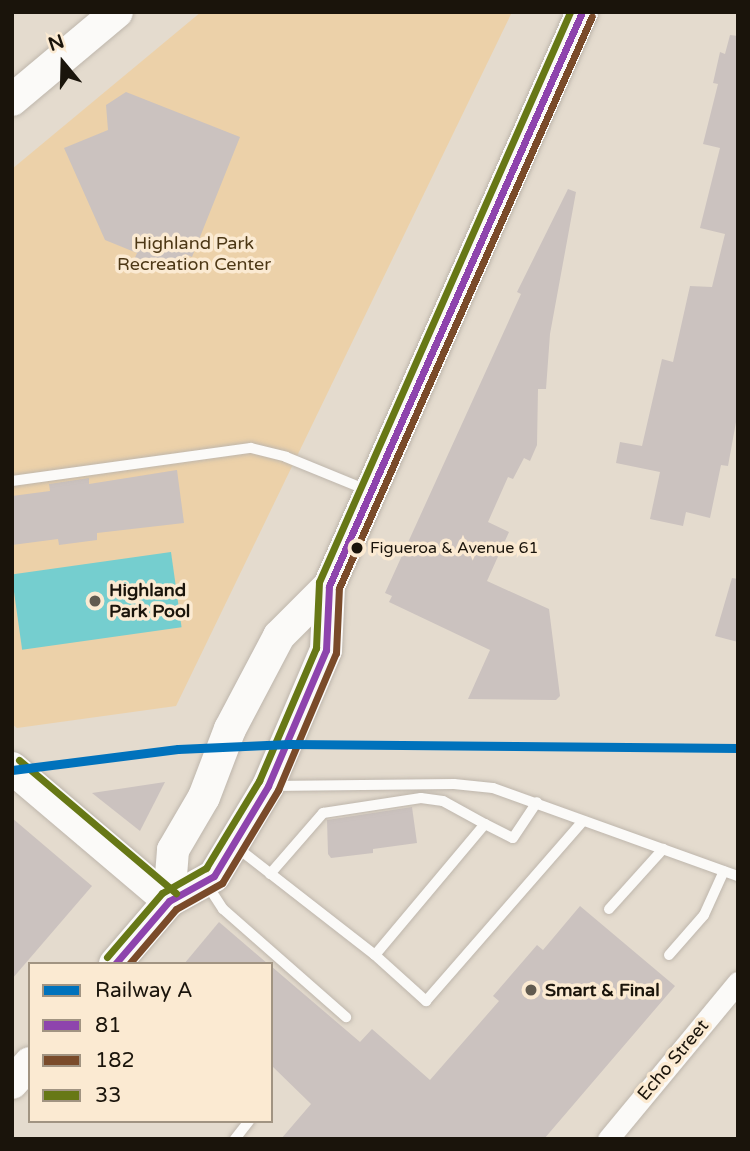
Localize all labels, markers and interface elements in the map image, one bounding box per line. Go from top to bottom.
north arrow [28,28,98,98]
text: N [45,30,67,56]
park label: Highland Park Recreation Center [117,233,271,276]
place label: Figueroa & Avenue 61 [370,538,539,558]
marker: Figueroa & Avenue 61 [350,541,364,555]
place label: Highland Park Pool [109,580,190,622]
marker: Highland Park Pool [87,593,103,609]
legend [28,962,273,1123]
text: Railway A [95,978,193,1003]
place label: Smart & Final [545,979,660,1001]
marker: Smart & Final [523,982,539,998]
text: 81 [95,1013,121,1038]
street label: Echo Street [633,1015,713,1105]
text: 182 [95,1048,135,1073]
text: 33 [95,1083,121,1108]

